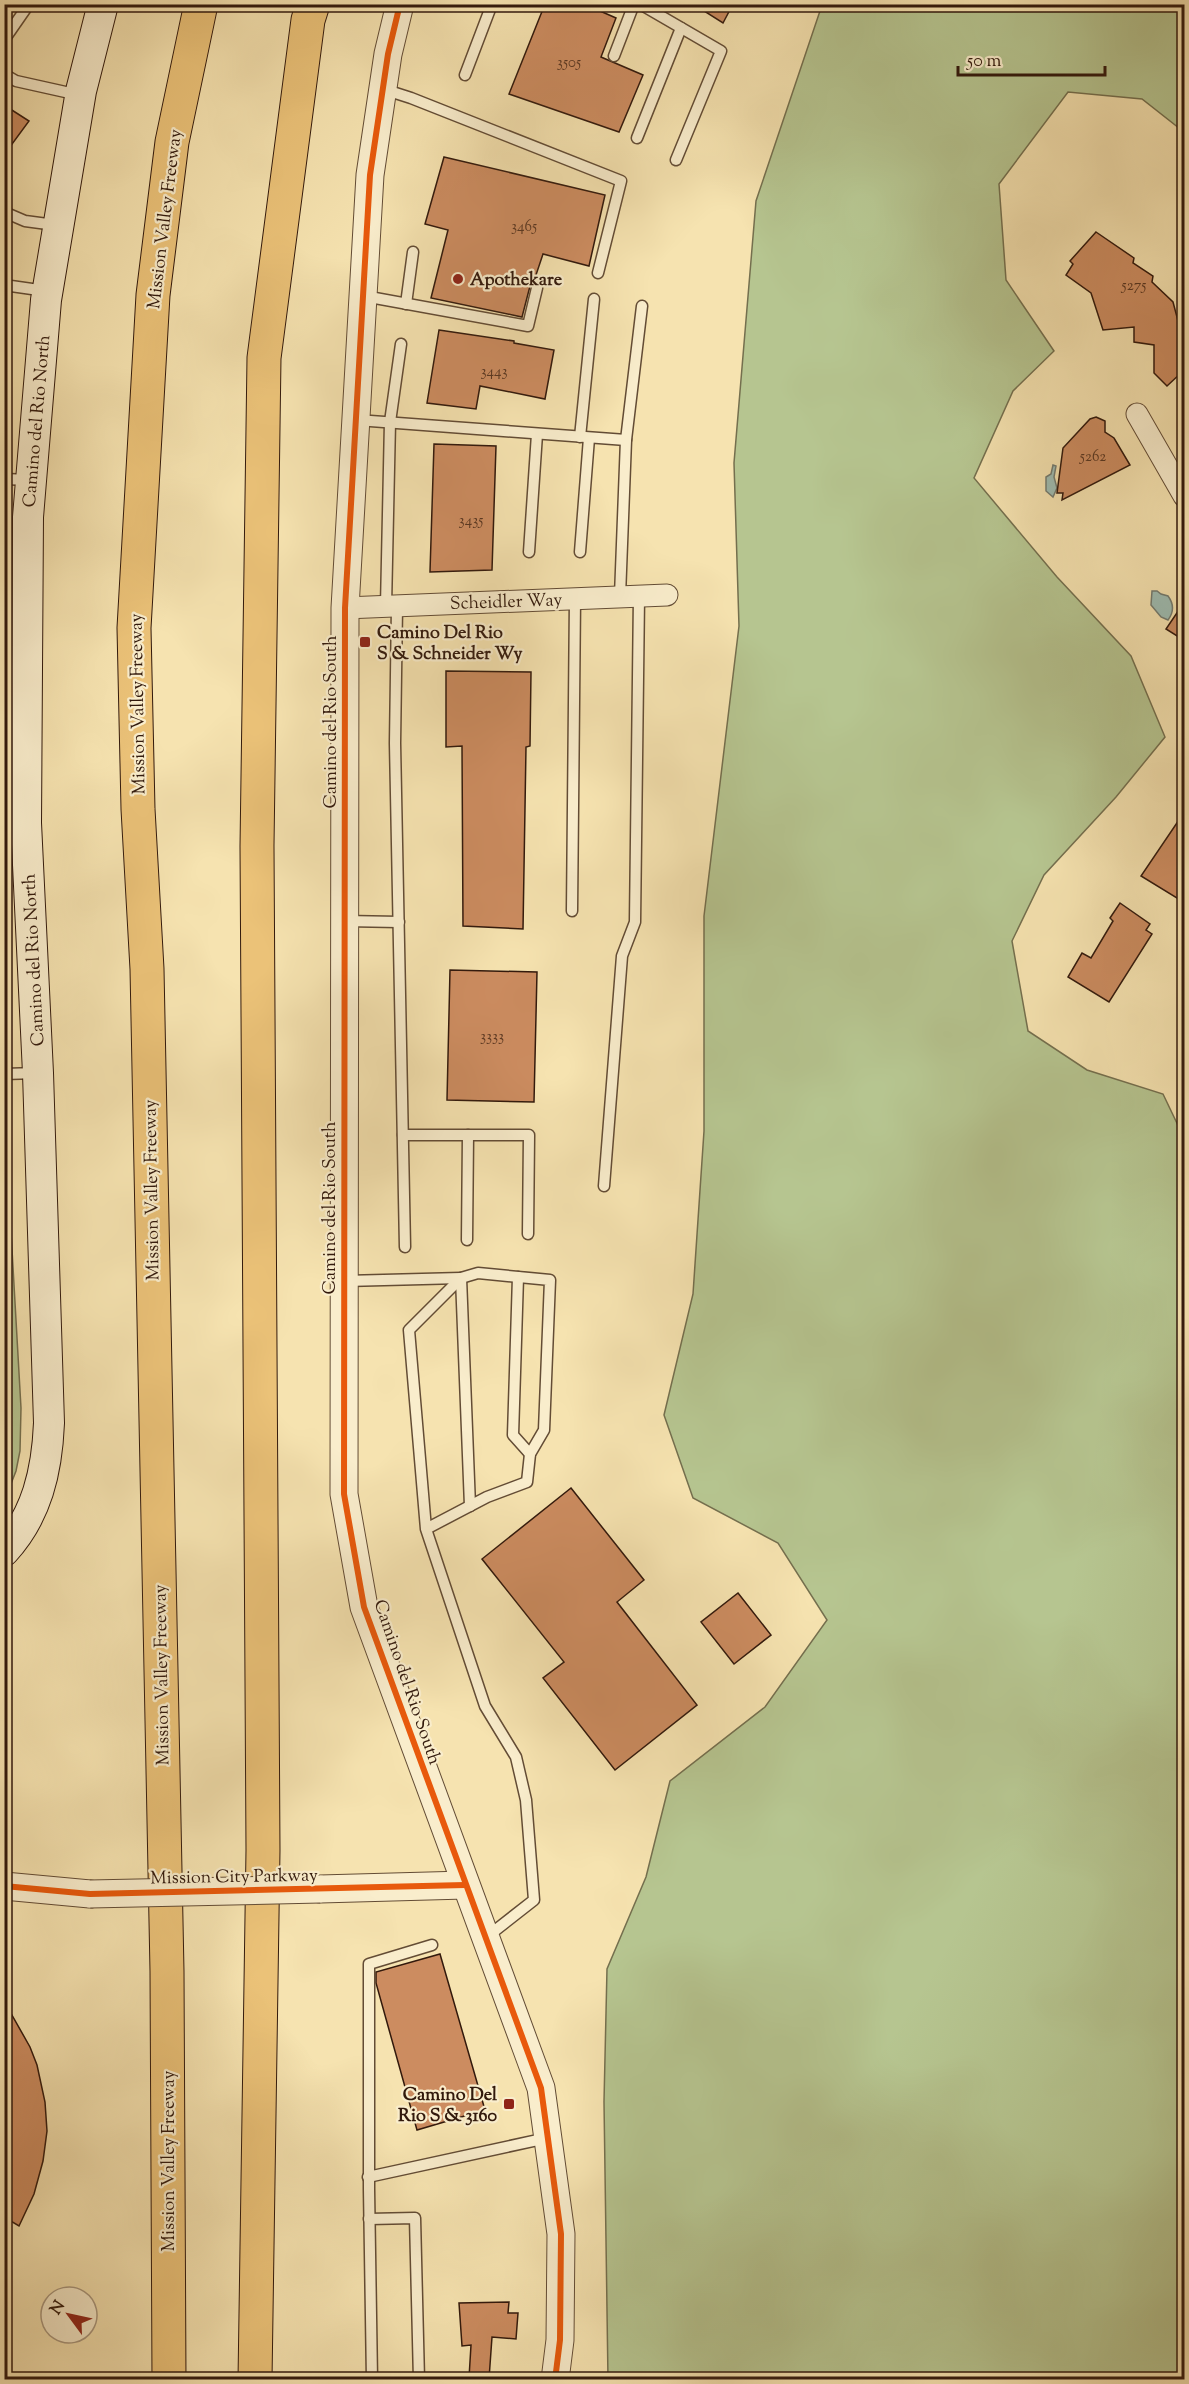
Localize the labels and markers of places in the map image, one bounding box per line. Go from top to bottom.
place label: Apothekare [470,268,563,294]
marker: Apothekare [451,272,465,286]
place label: Camino Del Rio S & Schneider Wy [377,621,523,668]
marker: Camino Del Rio S & Schneider Wy [358,635,372,649]
place label: Camino Del Rio S & 3160 [398,2083,498,2130]
marker: Camino Del Rio S & 3160 [502,2097,516,2111]

